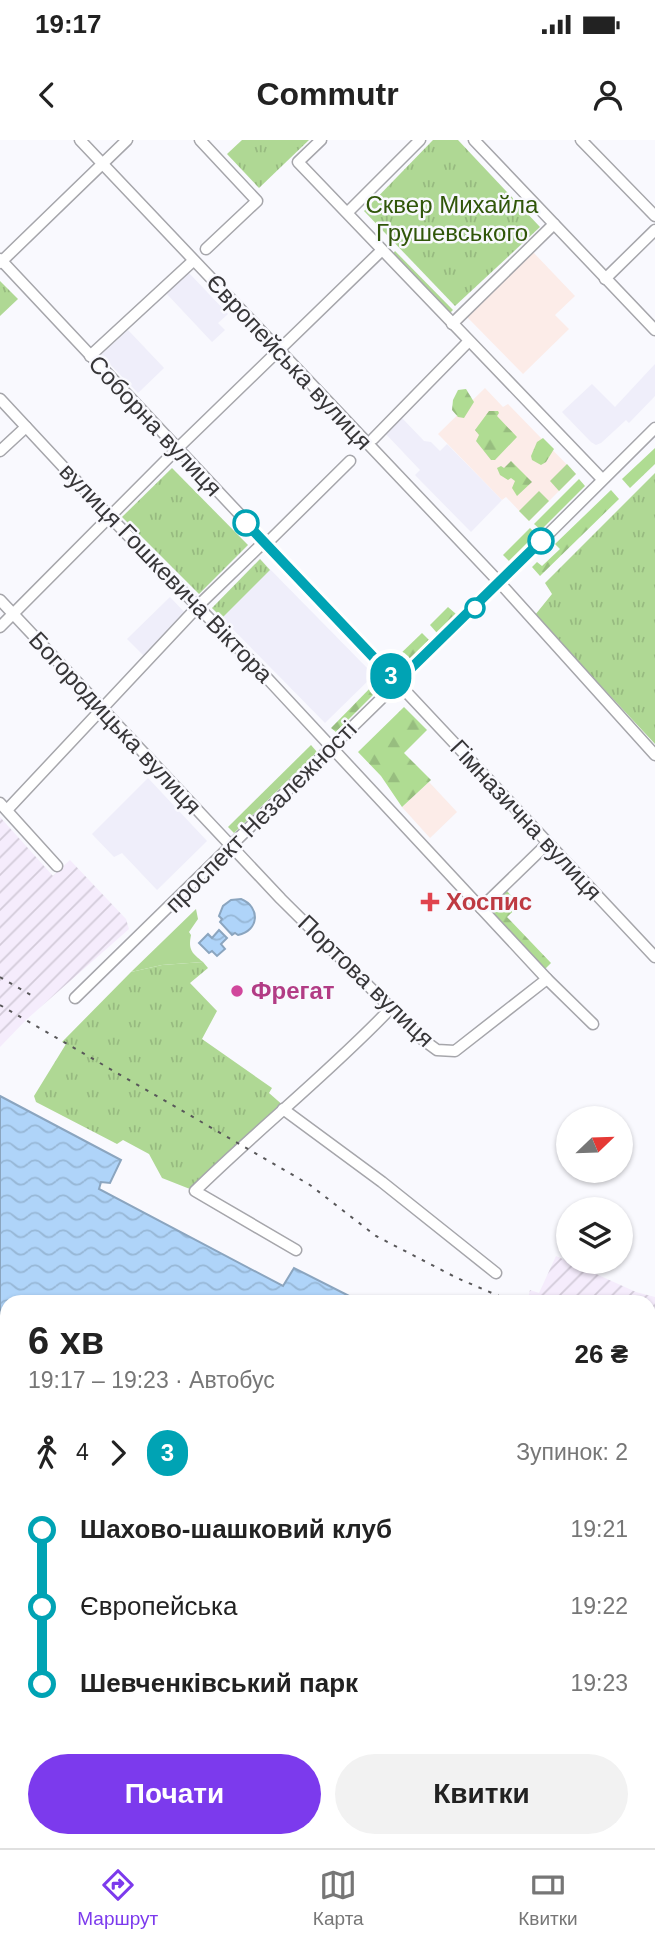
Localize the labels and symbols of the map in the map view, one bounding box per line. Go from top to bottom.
park label: Сквер Михайла Грушевського [366,191,539,246]
street label: Європейська вулиця [201,268,378,455]
street label: Соборна вулиця [83,350,227,502]
street label: вулиця Гошкевича Віктора [54,457,279,688]
unlabelled marker [233,510,259,536]
unlabelled marker [528,528,554,554]
unlabelled marker [465,598,485,618]
street label: Богородицька вулиця [24,626,207,819]
line badge: 3 [368,653,414,699]
street label: проспект Незалежності [160,716,362,918]
street label: Гімназична вулиця [445,734,608,905]
place label: Хоспис [446,888,532,915]
marker: Хоспис [420,892,440,912]
street label: Портова вулиця [293,909,440,1052]
place label: Фрегат [251,977,335,1004]
marker: Фрегат [229,983,245,999]
north arrow [556,1106,634,1183]

